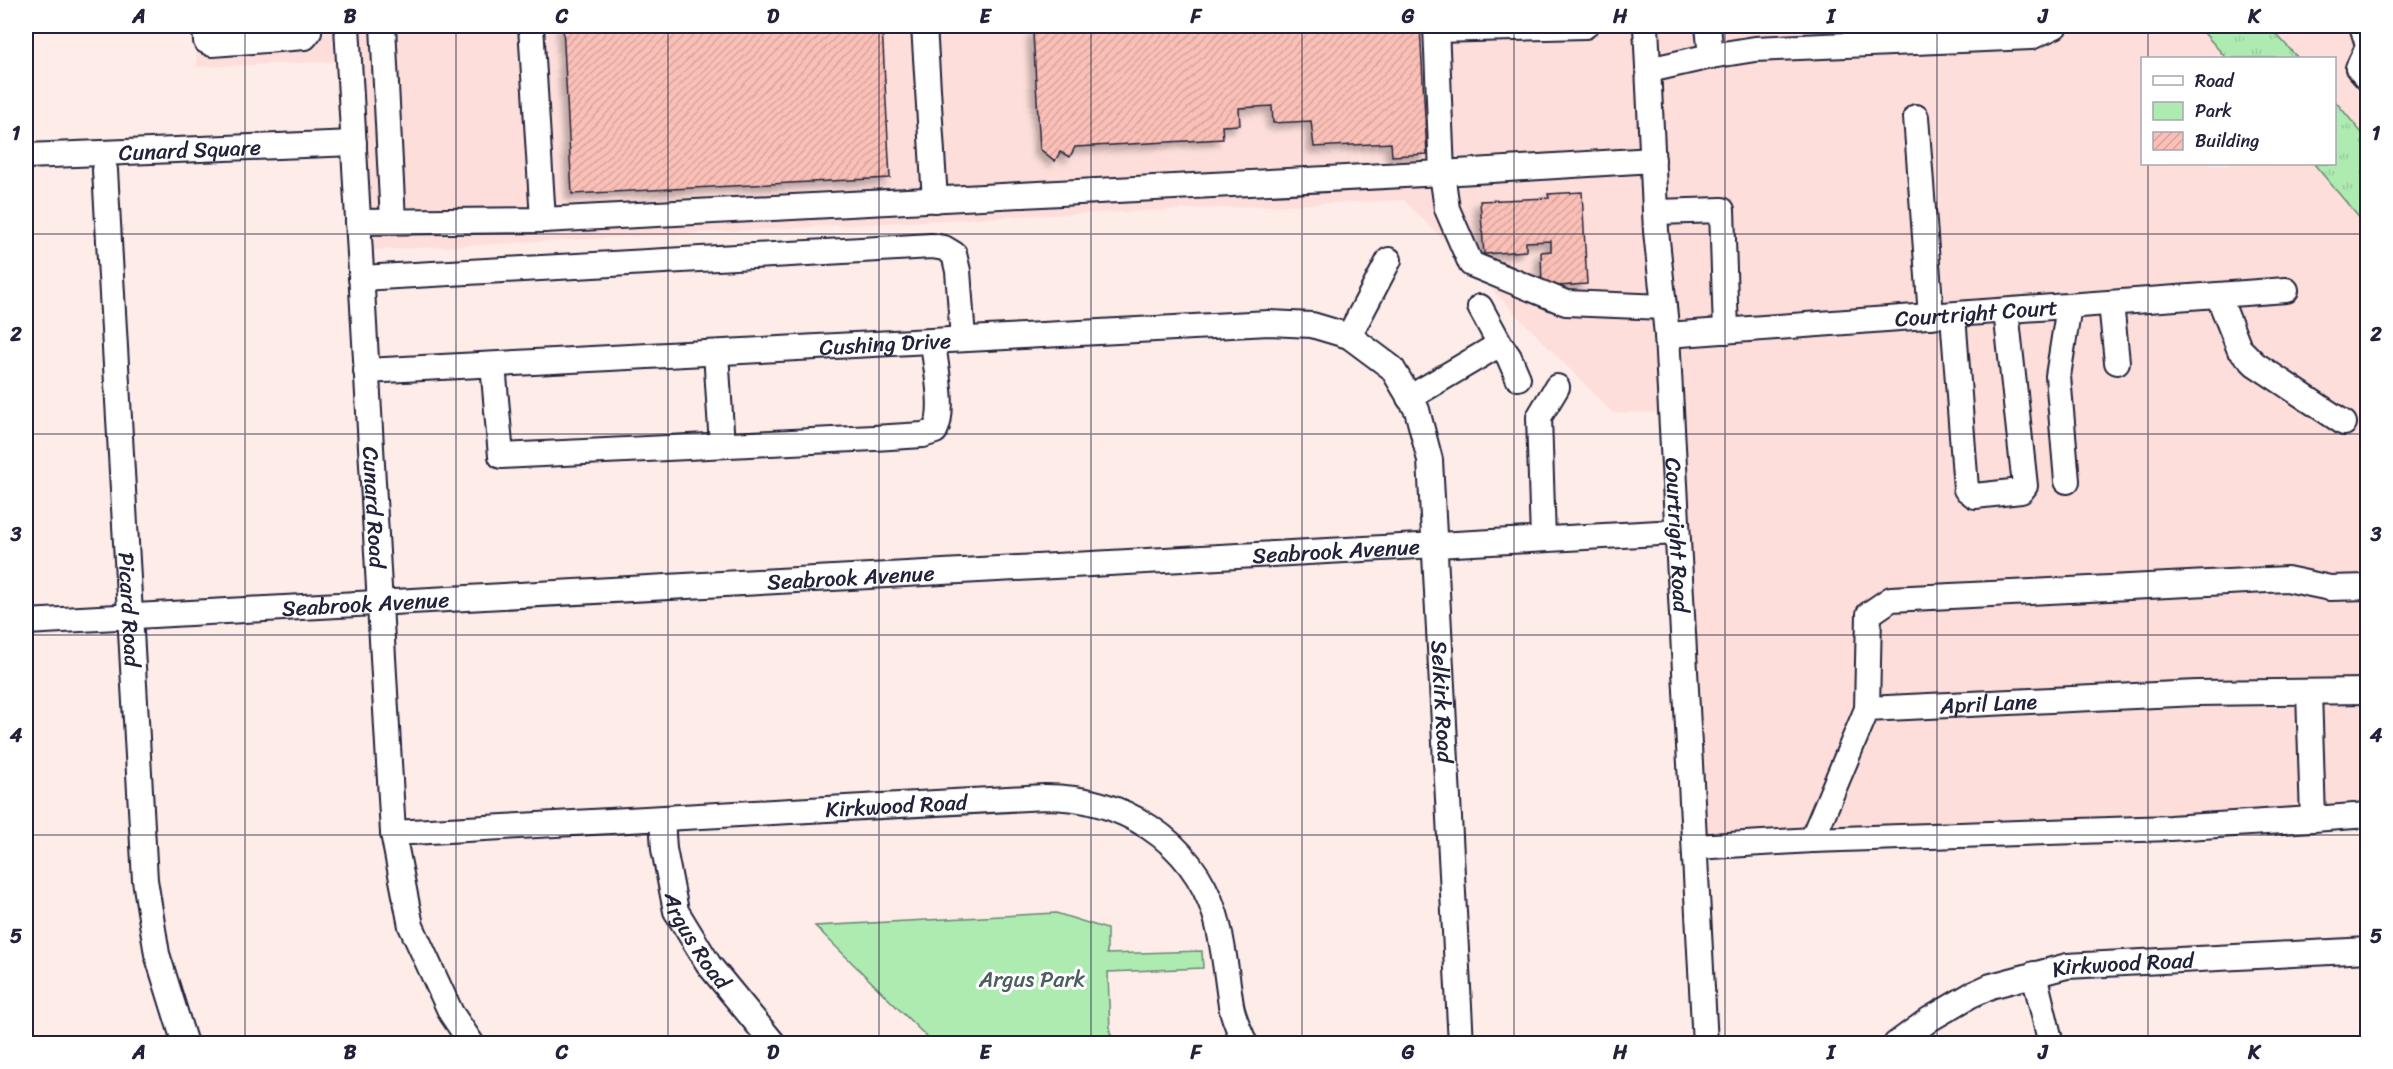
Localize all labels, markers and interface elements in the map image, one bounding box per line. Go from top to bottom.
text: A [131,0,146,34]
text: B [344,0,357,34]
text: C [555,0,569,34]
text: D [767,0,780,34]
text: E [979,0,992,34]
text: F [1190,0,1203,34]
text: G [1401,0,1415,34]
text: H [1612,0,1628,34]
text: I [1826,0,1837,34]
text: J [2037,0,2049,34]
text: K [2247,0,2262,34]
legend [2141,57,2336,165]
text: Road [2195,65,2235,97]
text: Park [2195,95,2232,127]
text: 1 [12,116,21,151]
text: 1 [2372,116,2381,151]
text: Building [2195,125,2259,157]
street label: Cunard Square [118,128,262,172]
street label: Courtright Court [1893,288,2059,338]
text: 2 [9,317,22,352]
text: 2 [2369,317,2382,352]
street label: Cushing Drive [818,321,952,367]
street label: Cunard Road [351,445,397,571]
street label: Courtright Road [1654,457,1701,615]
text: 3 [10,517,22,552]
text: 3 [2370,517,2382,552]
street label: Seabrook Avenue [1251,527,1421,575]
street label: Picard Road [107,551,152,669]
street label: Seabrook Avenue [766,554,936,602]
street label: Seabrook Avenue [281,580,450,628]
street label: Selkirk Road [1420,639,1465,765]
street label: April Lane [1938,682,2038,725]
text: 4 [9,718,23,753]
text: 4 [2369,718,2383,753]
street label: Kirkwood Road [824,782,970,829]
street label: Argus Road [653,888,742,999]
text: 5 [10,919,22,954]
text: 5 [2370,919,2382,954]
street label: Kirkwood Road [2047,940,2196,989]
park label: Argus Park [978,960,1085,999]
text: A [131,1035,146,1069]
text: B [344,1035,357,1069]
text: C [555,1035,569,1069]
text: D [767,1035,780,1069]
text: E [979,1035,992,1069]
text: F [1190,1035,1203,1069]
text: G [1401,1035,1415,1069]
text: H [1612,1035,1628,1069]
text: I [1826,1035,1837,1069]
text: J [2037,1035,2049,1069]
text: K [2247,1035,2262,1069]

